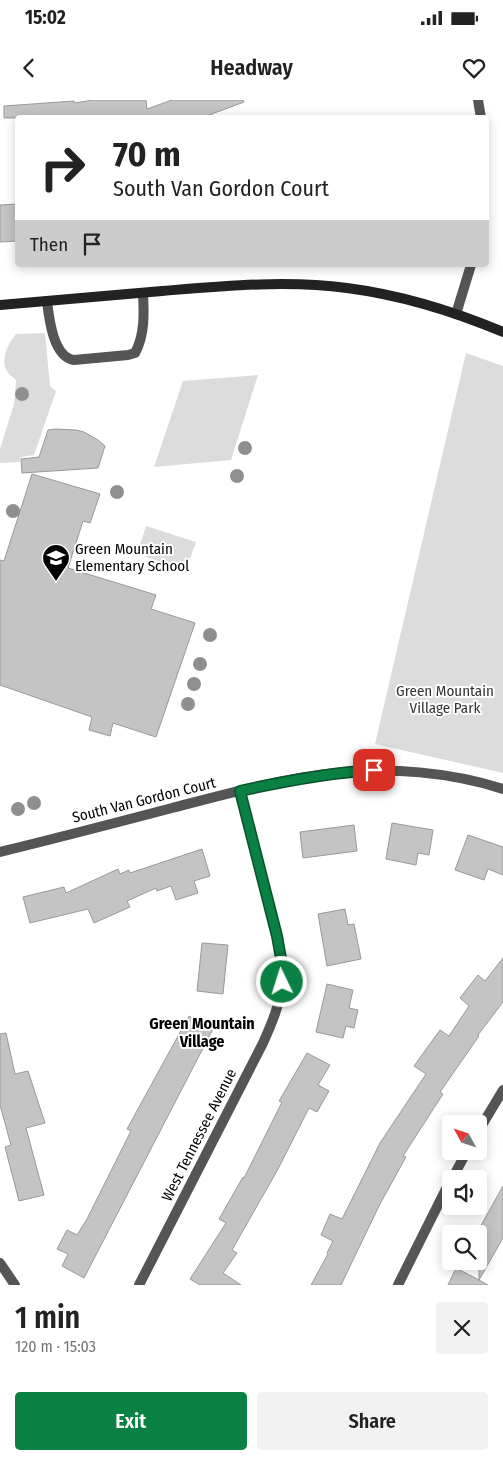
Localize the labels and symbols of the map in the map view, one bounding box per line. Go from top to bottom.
place label: Green Mountain Elementary School [75,540,189,575]
school or university icon: Green Mountain Elementary School [41,543,71,582]
park label: Green Mountain Village Park [396,682,494,717]
pin [353,749,395,791]
street label: South Van Gordon Court [70,773,218,827]
position arrow [255,955,307,1007]
district label: Green Mountain Village [149,1014,255,1051]
street label: West Tennessee Avenue [158,1066,240,1204]
north arrow [442,1115,488,1160]

